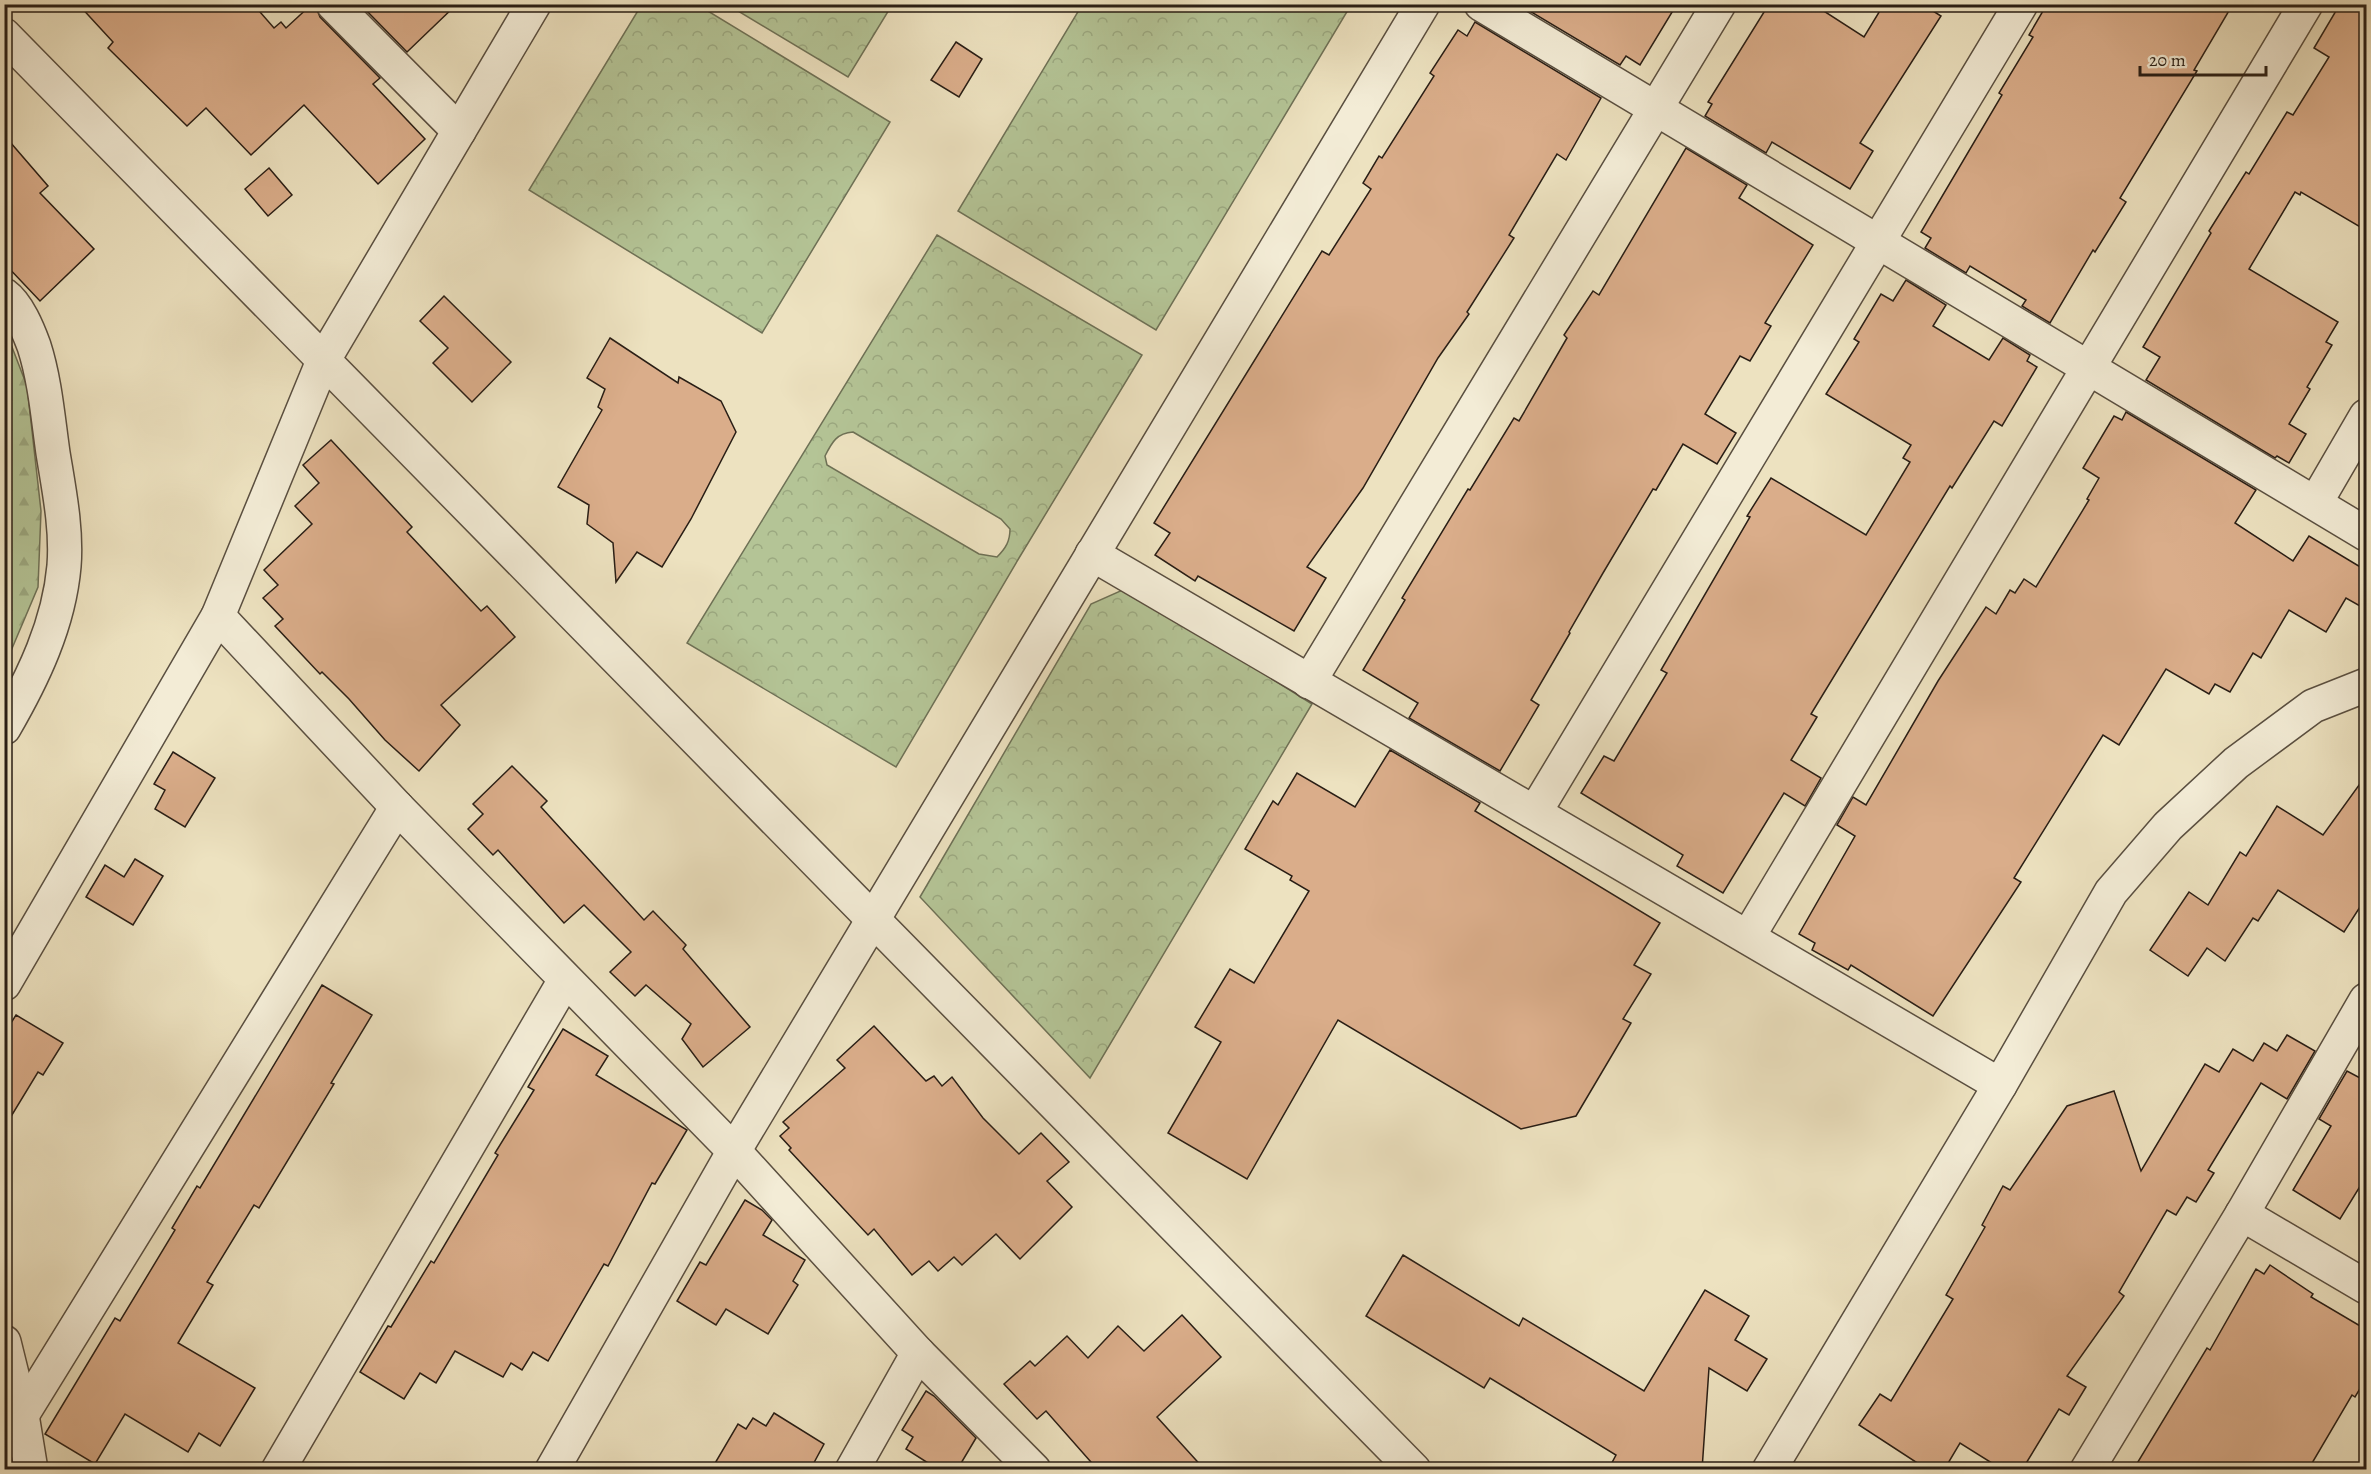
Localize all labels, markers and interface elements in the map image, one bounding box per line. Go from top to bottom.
scale bar [2140,39,2266,77]
text: 20 m [2149,48,2186,72]

